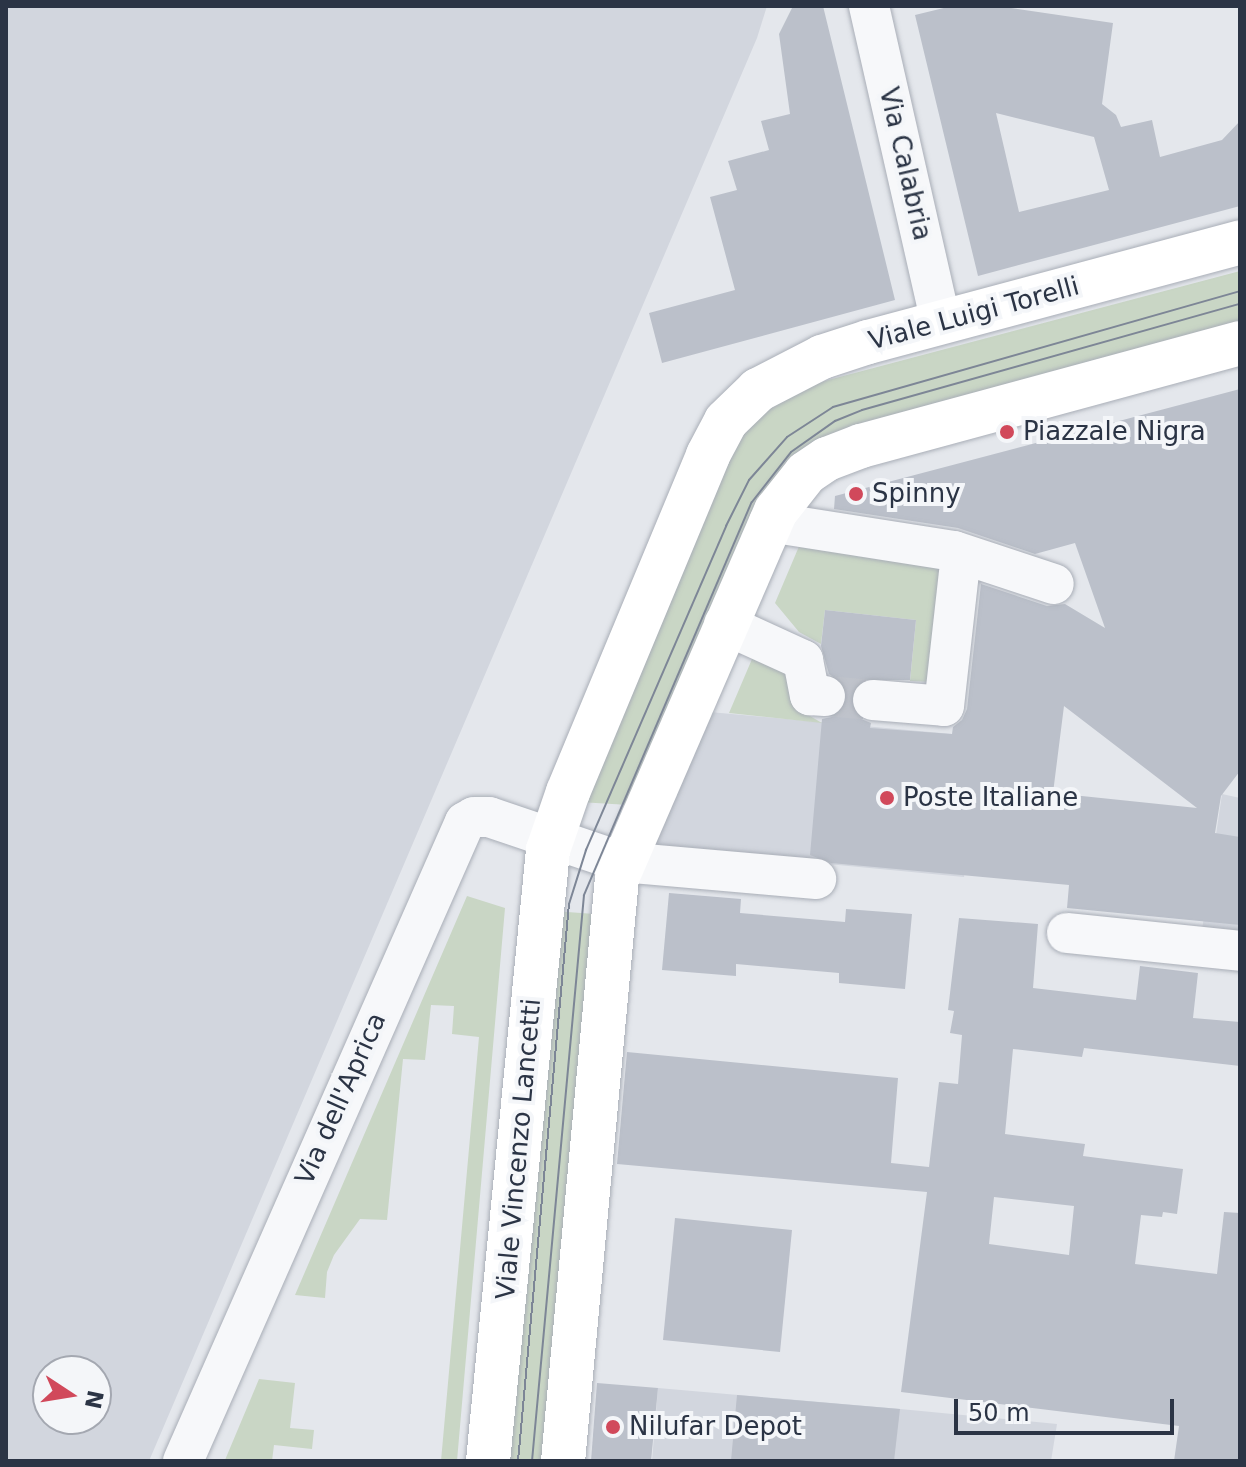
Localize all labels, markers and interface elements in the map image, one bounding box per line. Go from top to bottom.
street label: Via Calabria [872,84,938,244]
street label: Viale Luigi Torelli [865,271,1083,357]
place label: Piazzale Nigra [1023,416,1206,448]
marker: Piazzale Nigra [998,423,1016,441]
place label: Spinny [872,478,961,510]
marker: Spinny [847,485,865,503]
place label: Poste Italiane [903,782,1078,814]
marker: Poste Italiane [878,789,896,807]
street label: Viale Vincenzo Lancetti [490,997,548,1301]
street label: Via dell'Aprica [289,1008,393,1190]
north arrow [32,1355,112,1435]
scale bar [958,1383,1178,1433]
text: N [80,1388,108,1411]
text: 50 m [968,1399,1030,1427]
place label: Nilufar Depot [629,1411,802,1443]
marker: Nilufar Depot [604,1418,622,1436]

